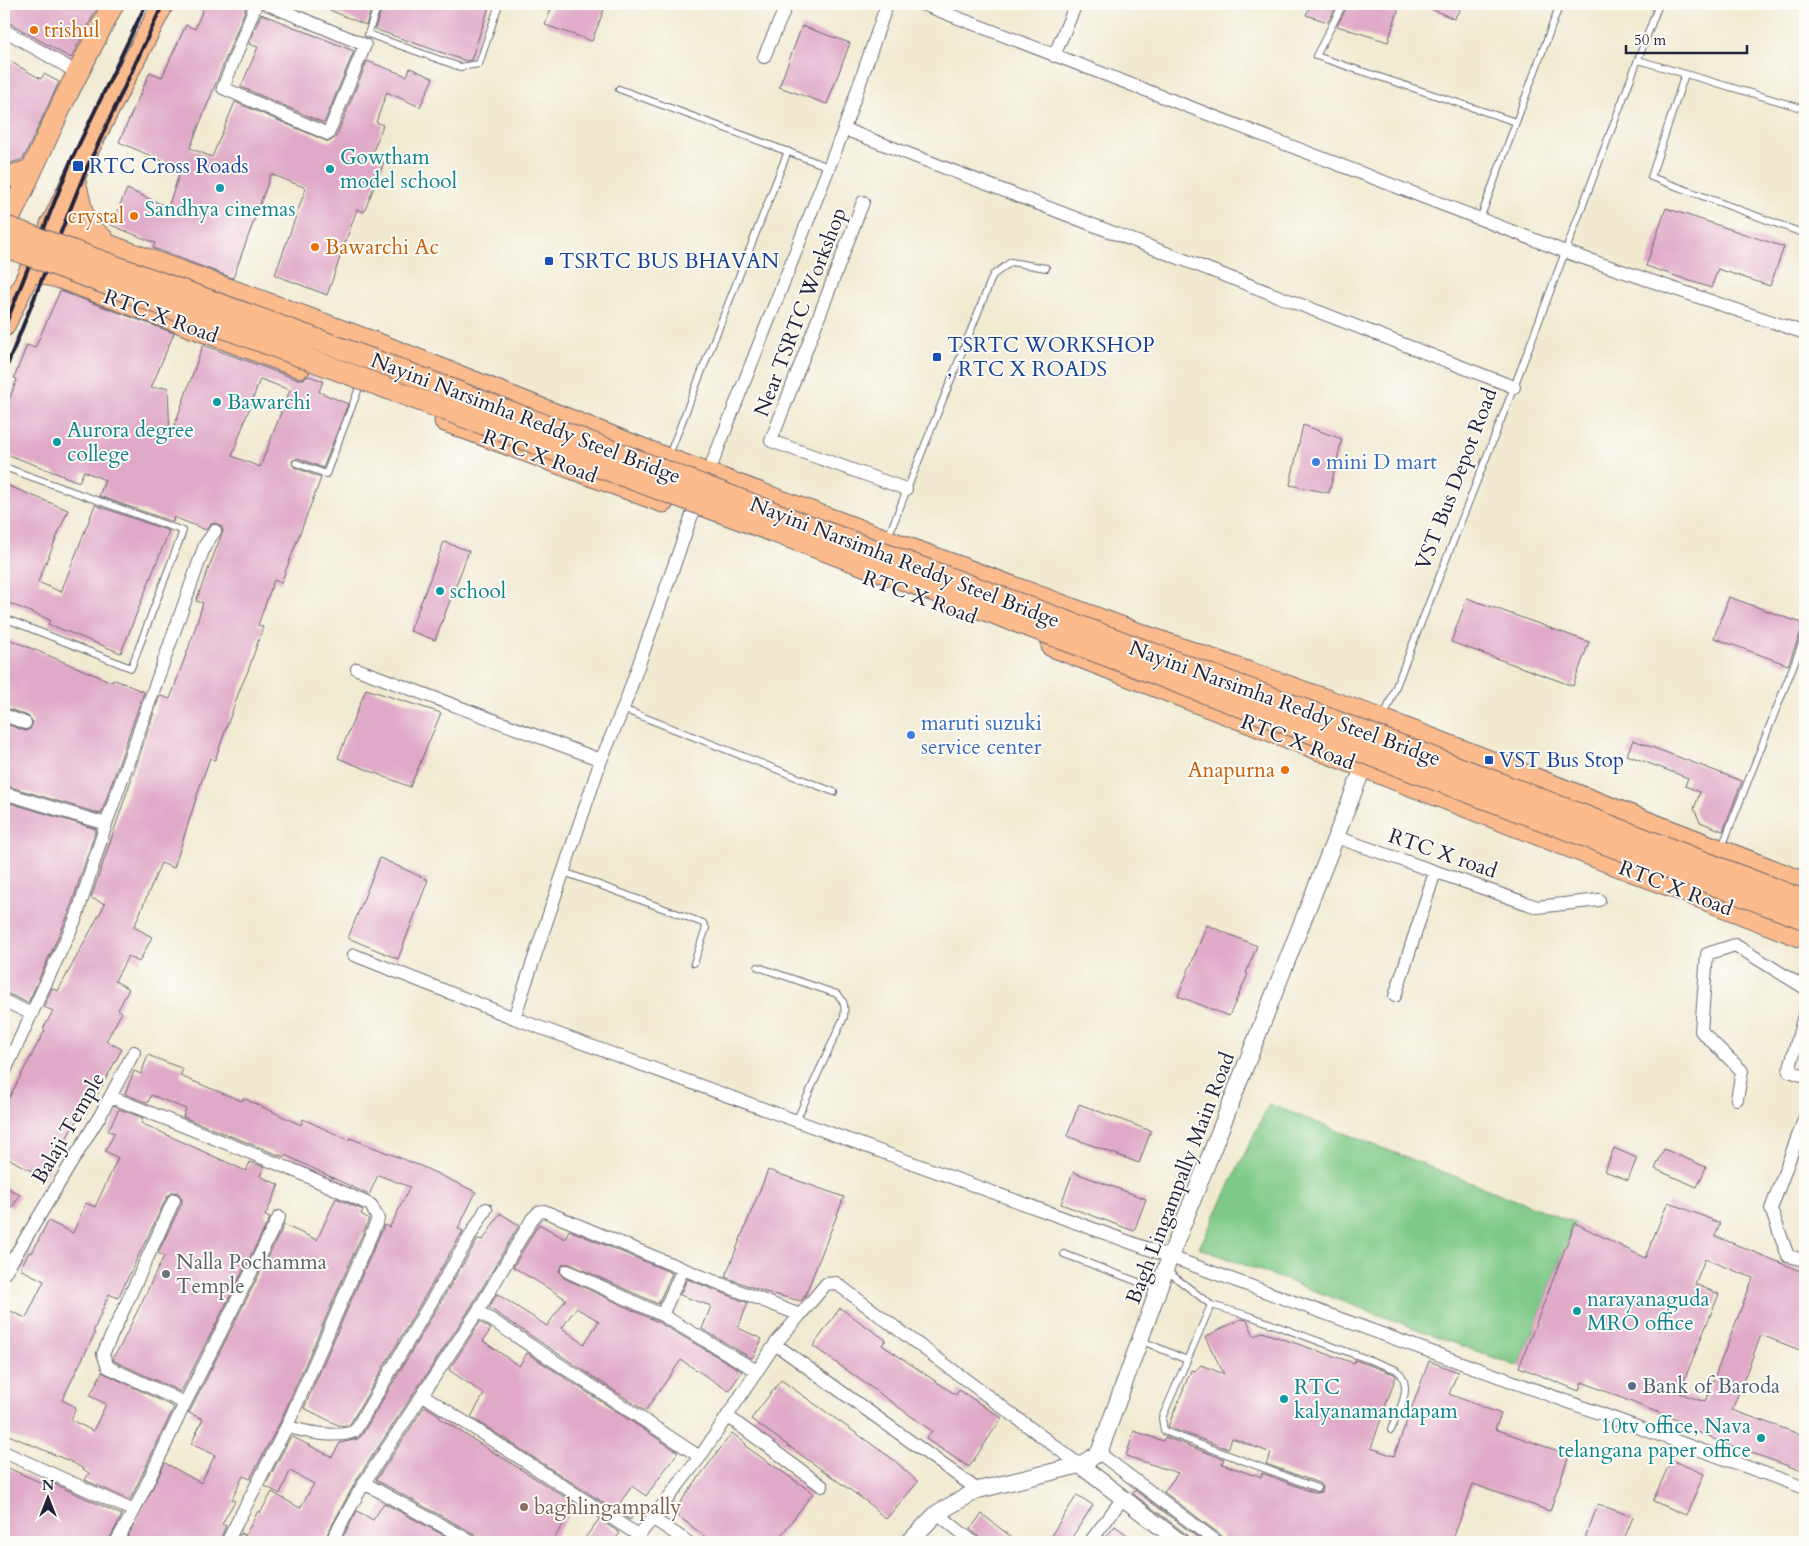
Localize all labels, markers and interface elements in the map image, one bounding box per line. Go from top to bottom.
place label: trishul [44,16,100,45]
scale bar [1626,22,1748,54]
marker: trishul [28,24,40,36]
text: 50 m [1634,30,1666,50]
place label: Gowtham model school [340,143,457,196]
place label: RTC Cross Roads [89,152,249,181]
marker: RTC Cross Roads [71,159,85,173]
marker: Gowtham model school [324,163,336,175]
marker: Sandhya cinemas [214,182,226,194]
place label: Sandhya cinemas [145,195,295,224]
place label: crystal [68,202,124,231]
street label: Near TSRTC Workshop [747,203,854,421]
marker: crystal [128,210,140,222]
place label: Bawarchi Ac [325,233,439,262]
marker: Bawarchi Ac [309,241,321,253]
place label: TSRTC BUS BHAVAN [559,247,779,276]
marker: TSRTC BUS BHAVAN [543,255,555,267]
street label: RTC X Road [100,282,222,351]
place label: TSRTC WORKSHOP , RTC X ROADS [947,331,1155,384]
street label: Nayini Narsimha Reddy Steel Bridge [367,346,685,491]
marker: TSRTC WORKSHOP , RTC X ROADS [931,351,943,363]
street label: VST Bus Depot Road [1408,384,1505,574]
place label: Bawarchi [227,388,311,417]
marker: Bawarchi [211,396,223,408]
place label: Aurora degree college [67,416,194,469]
street label: RTC X Road [479,422,601,491]
marker: Aurora degree college [51,436,63,448]
place label: mini D mart [1326,448,1437,477]
marker: mini D mart [1310,456,1322,468]
street label: Nayini Narsimha Reddy Steel Bridge [746,490,1064,635]
street label: RTC X Road [859,563,981,632]
place label: school [450,577,506,606]
marker: school [434,585,446,597]
street label: Nayini Narsimha Reddy Steel Bridge [1125,633,1445,773]
street label: RTC X Road [1237,707,1359,778]
place label: maruti suzuki service center [921,709,1042,762]
marker: maruti suzuki service center [905,729,917,741]
place label: VST Bus Stop [1499,746,1624,775]
marker: VST Bus Stop [1483,754,1495,766]
place label: Anapurna [1188,756,1275,785]
marker: Anapurna [1279,764,1291,776]
street label: RTC X road [1385,821,1501,886]
street label: RTC X Road [1615,853,1737,924]
street label: Bagh Lingampally Main Road [1119,1048,1242,1308]
street label: Balaji Temple [25,1067,112,1189]
place label: Nalla Pochamma Temple [176,1248,327,1301]
marker: Nalla Pochamma Temple [160,1268,172,1280]
place label: narayanaguda MRO office [1587,1285,1709,1338]
marker: narayanaguda MRO office [1571,1305,1583,1317]
place label: Bank of Baroda [1642,1372,1780,1401]
place label: RTC kalyanamandapam [1294,1373,1458,1426]
marker: Bank of Baroda [1626,1380,1638,1392]
marker: RTC kalyanamandapam [1278,1393,1290,1405]
place label: 10tv office, Nava telangana paper office [1558,1412,1751,1465]
marker: 10tv office, Nava telangana paper office [1755,1432,1767,1444]
north arrow [22,1474,72,1524]
text: N [42,1476,54,1495]
place label: baghlingampally [534,1493,681,1522]
marker: baghlingampally [518,1501,530,1513]

